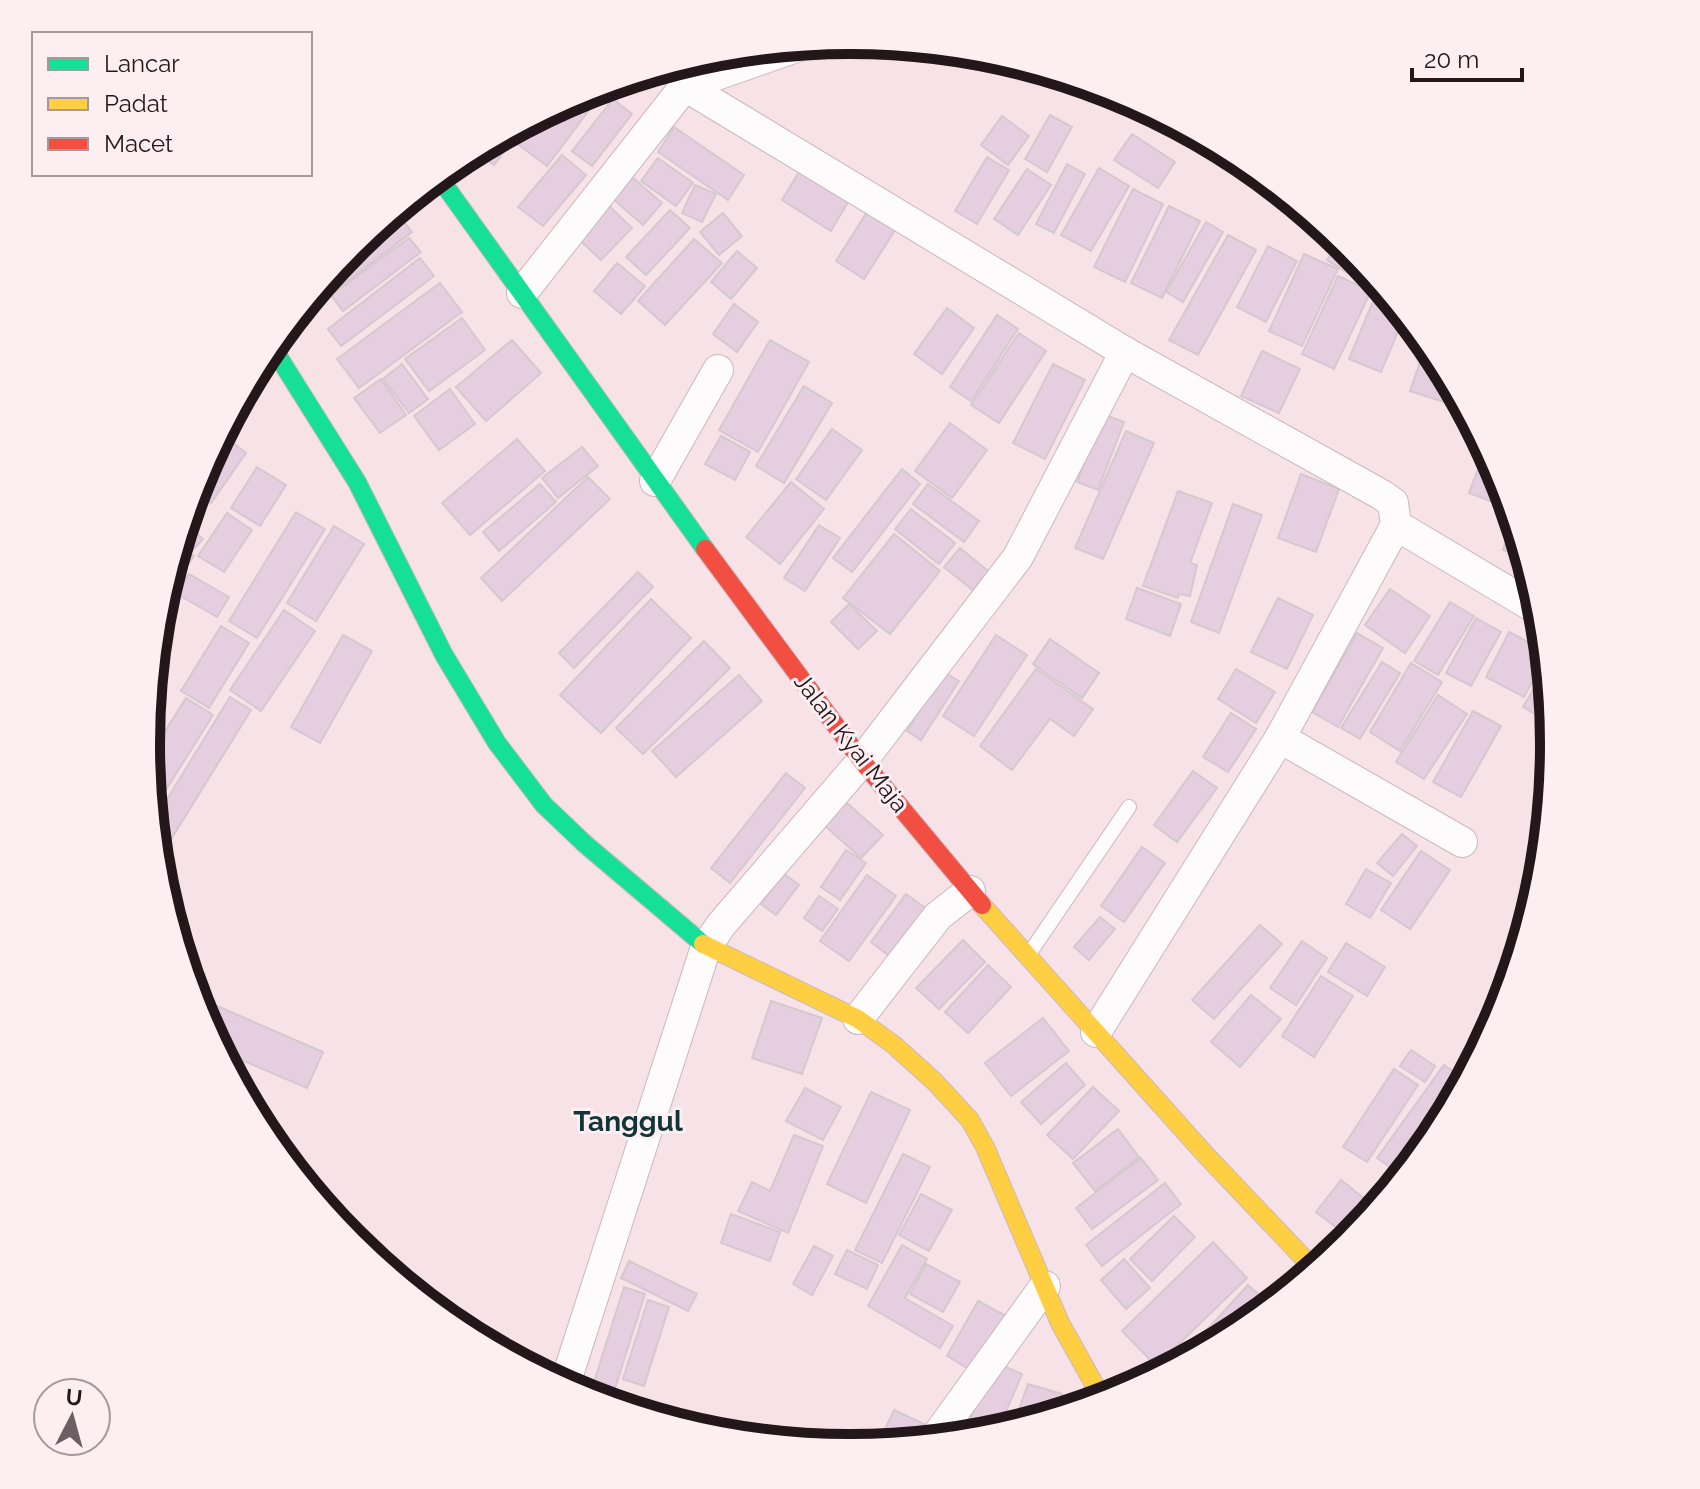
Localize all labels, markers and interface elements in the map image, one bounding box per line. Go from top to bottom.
legend [32,32,312,176]
scale bar [1412,32,1522,82]
text: 20 m [1424,45,1479,74]
text: Lancar [104,49,180,78]
text: Padat [104,89,168,118]
text: Macet [104,129,173,158]
street label: Jalan Kyai Maja [788,667,915,818]
district label: Tanggul [573,1105,683,1138]
north arrow [32,1377,112,1457]
text: U [65,1383,84,1411]

